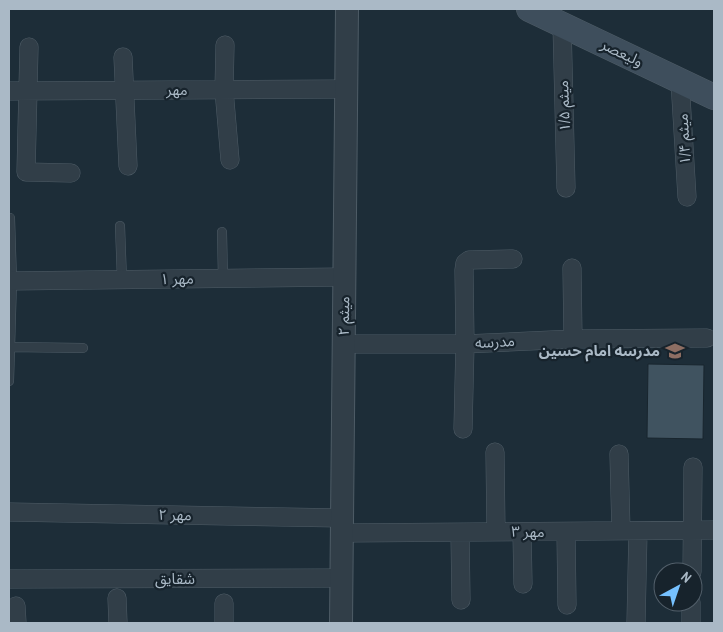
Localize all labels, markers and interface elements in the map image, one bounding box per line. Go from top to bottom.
street label: ولیعصر [597,33,647,72]
street label: مهر [165,79,188,100]
street label: میثم ۱/۵ [552,80,576,132]
street label: میثم ۱/۴ [672,113,696,165]
street label: مهر ۱ [160,268,194,289]
street label: میثم ۲ [333,296,355,336]
street label: مدرسه [474,330,515,353]
place label: مدرسه امام حسین [539,340,660,362]
school or university icon: مدرسه امام حسین [664,340,686,362]
street label: مهر ۲ [158,504,192,525]
street label: مهر ۳ [511,521,545,542]
north arrow [653,562,703,612]
text: N [677,567,695,587]
street label: شقایق [155,568,195,589]

